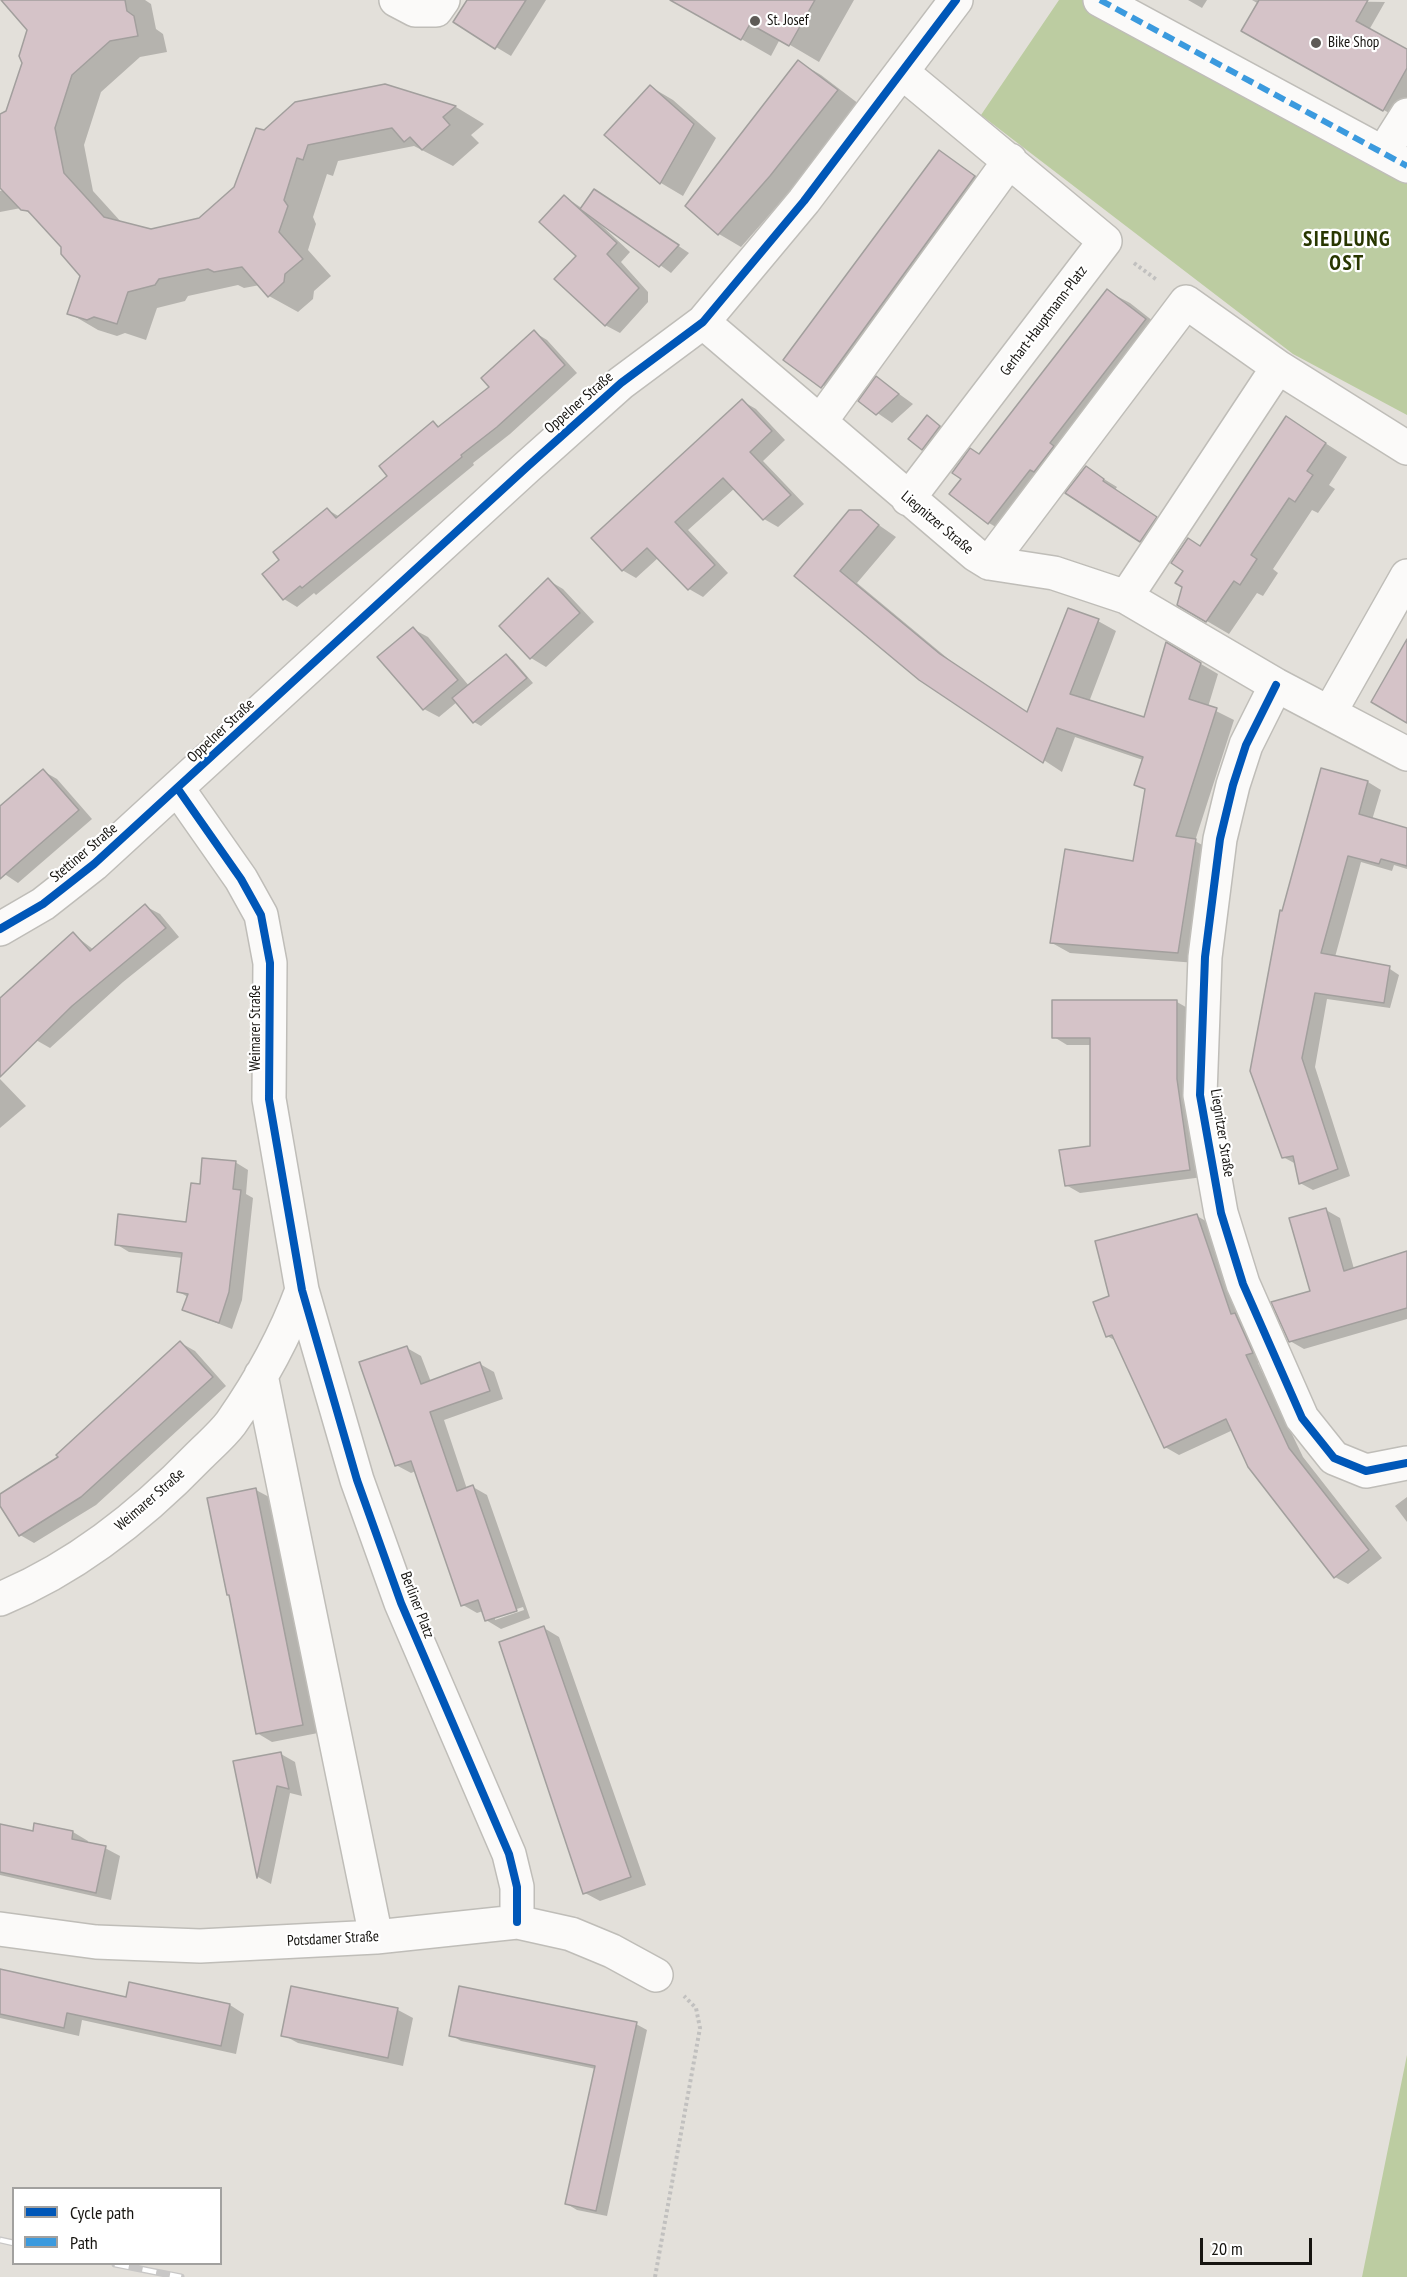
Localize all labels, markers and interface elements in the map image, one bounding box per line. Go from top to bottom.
place label: St. Josef [767,12,809,30]
marker: St. Josef [748,14,762,28]
place label: Bike Shop [1328,34,1379,52]
marker: Bike Shop [1309,36,1323,50]
district label: SIEDLUNG OST [1303,227,1391,277]
street label: Gerhart-Hauptmann-Platz [997,262,1091,380]
street label: Oppelner Straße [541,368,617,438]
street label: Liegnitzer Straße [897,488,977,558]
street label: Oppelner Straße [184,695,258,767]
street label: Stettiner Straße [47,820,121,886]
street label: Weimarer Straße [247,985,265,1071]
street label: Liegnitzer Straße [1206,1088,1238,1178]
street label: Weimarer Straße [111,1465,189,1535]
street label: Berliner Platz [396,1569,438,1641]
street label: Potsdamer Straße [287,1928,379,1950]
legend [12,2187,222,2265]
text: Cycle path [70,2201,134,2224]
scale bar [1203,2226,1316,2264]
text: Path [70,2231,98,2254]
text: 20 m [1211,2237,1243,2260]

